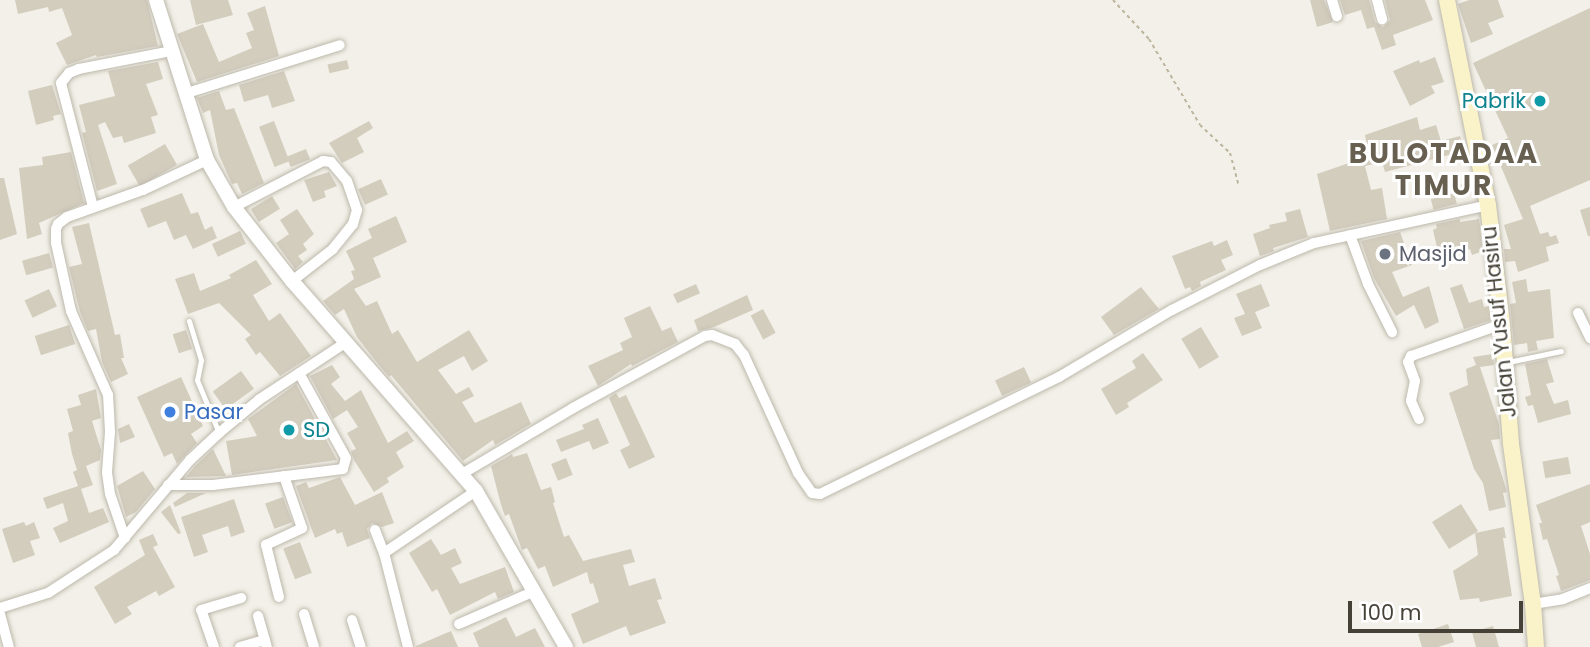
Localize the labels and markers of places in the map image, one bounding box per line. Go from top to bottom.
place label: Pabrik [1462,88,1526,114]
marker: Pabrik [1532,93,1548,109]
place label: Masjid [1399,241,1467,267]
marker: Masjid [1377,246,1393,262]
place label: Pasar [184,399,243,425]
marker: Pasar [162,404,178,420]
place label: SD [303,417,330,443]
marker: SD [281,422,297,438]

